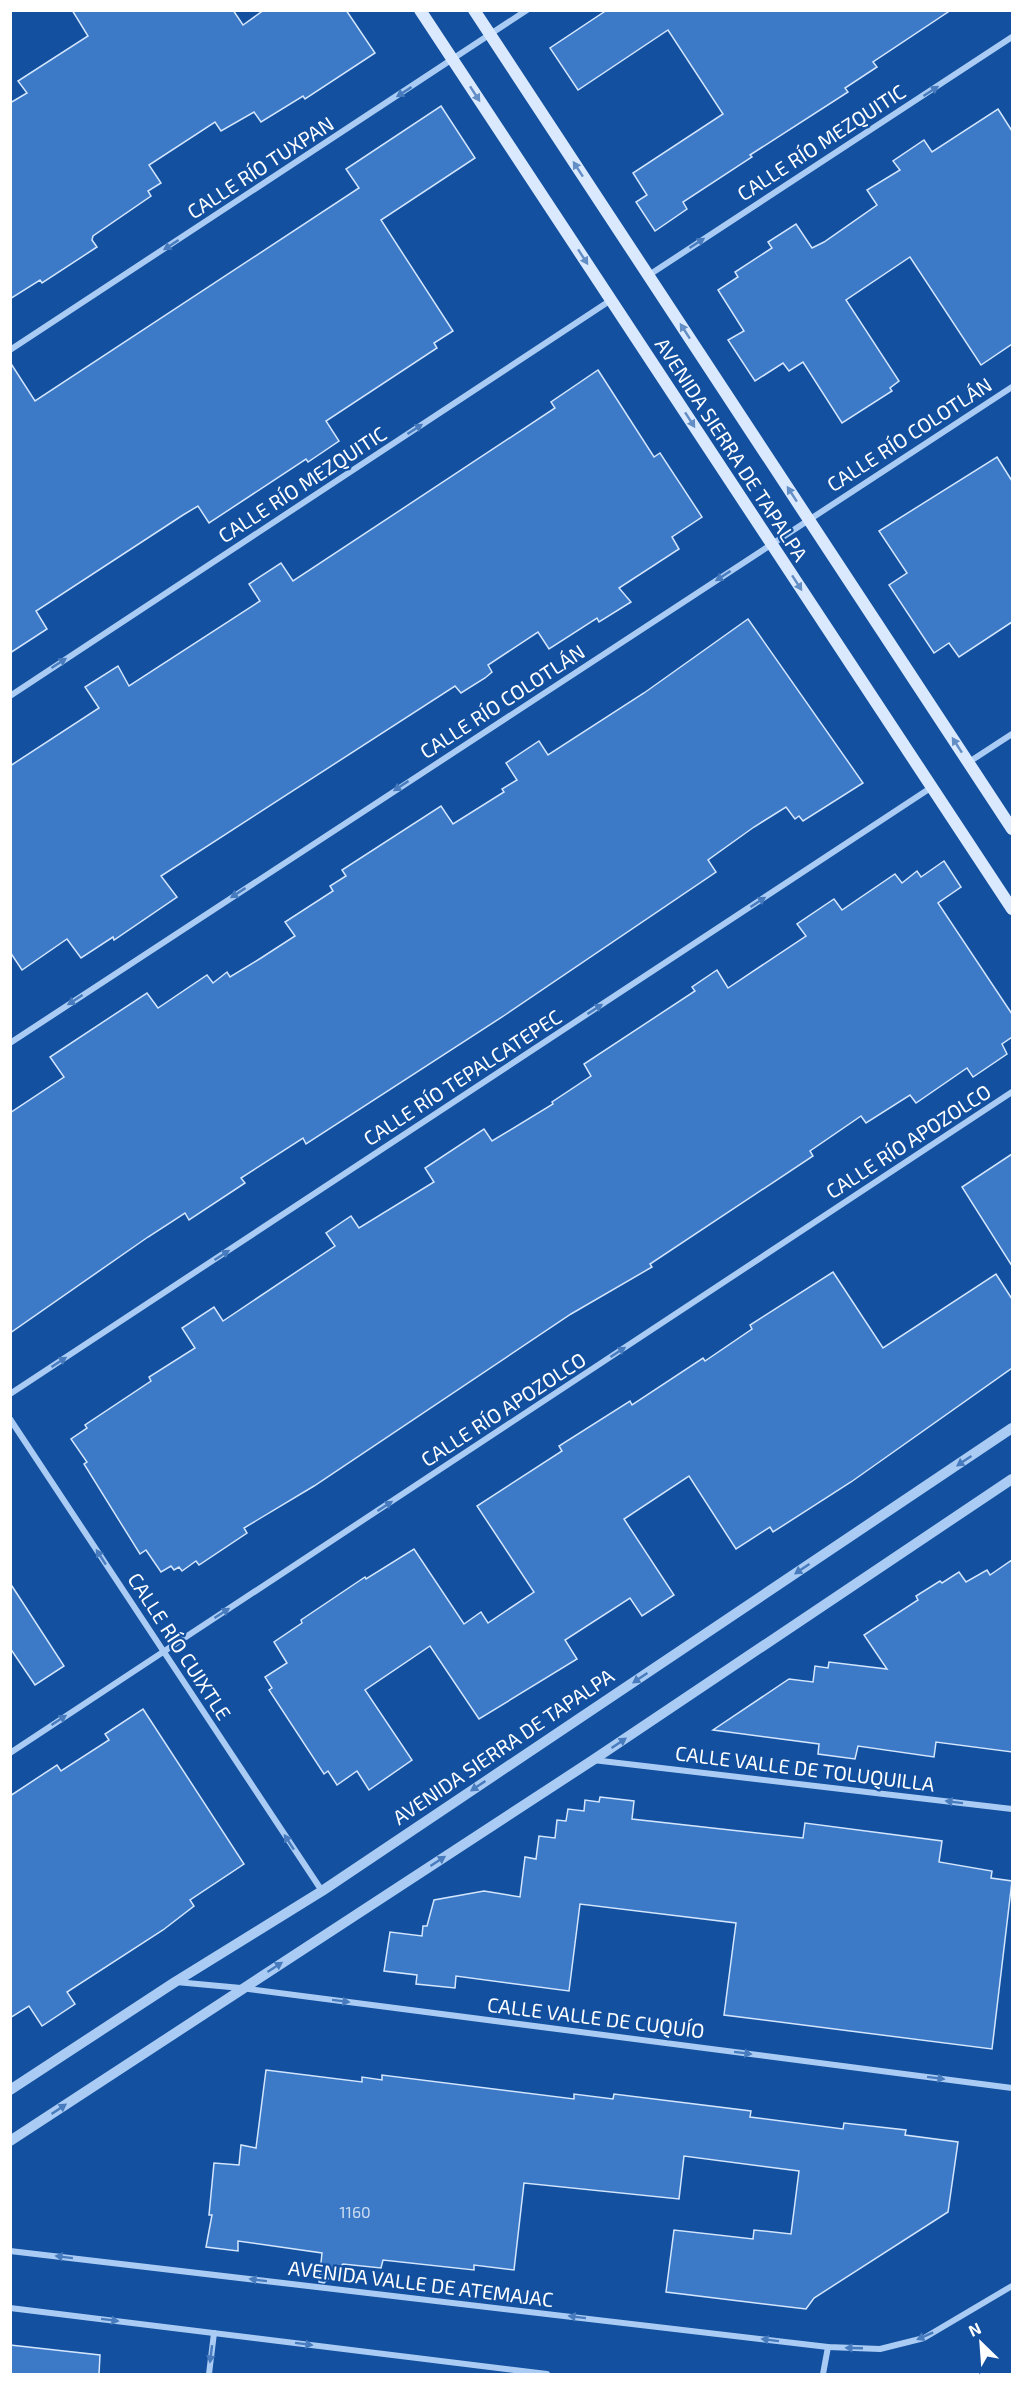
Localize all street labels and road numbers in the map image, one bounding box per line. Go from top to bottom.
street label: CALLE RÍO MEZQUITIC [732,79,910,205]
street label: CALLE RÍO TUXPAN [182,111,338,223]
street label: AVENIDA SIERRA DE TAPALPA [651,333,814,566]
street label: CALLE RÍO COLOTLÁN [822,372,996,496]
street label: CALLE RÍO MEZQUITIC [213,421,391,547]
street label: CALLE RÍO COLOTLÁN [415,639,589,763]
street label: CALLE RÍO TEPALCATEPEC [359,1004,565,1150]
street label: CALLE RÍO APOZOLCO [821,1079,995,1203]
street label: CALLE RÍO APOZOLCO [416,1347,590,1471]
street label: CALLE RÍO CUIXTLE [123,1568,237,1724]
street label: AVENIDA SIERRA DE TAPALPA [388,1663,619,1829]
street label: CALLE VALLE DE TOLUQUILLA [674,1740,937,1796]
street label: CALLE VALLE DE CUQUÍO [486,1992,706,2042]
street label: AVENIDA VALLE DE ATEMAJAC [287,2255,555,2311]

